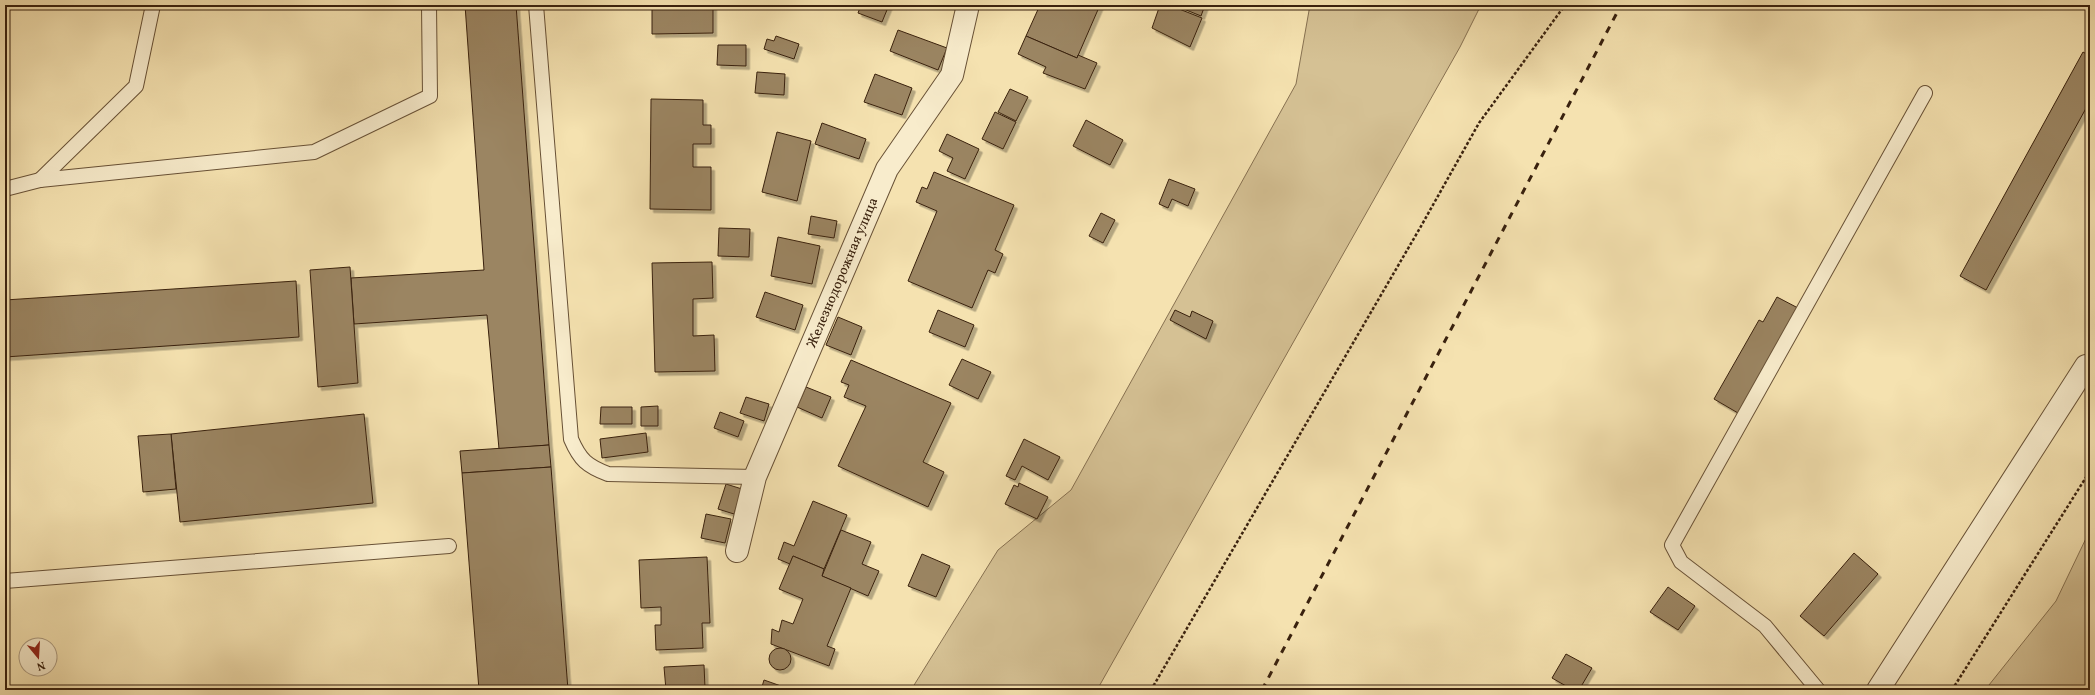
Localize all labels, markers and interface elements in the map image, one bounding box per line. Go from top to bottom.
street label: Железнодорожная улица [803,195,883,351]
north arrow [18,637,58,677]
text: N [35,657,47,673]

